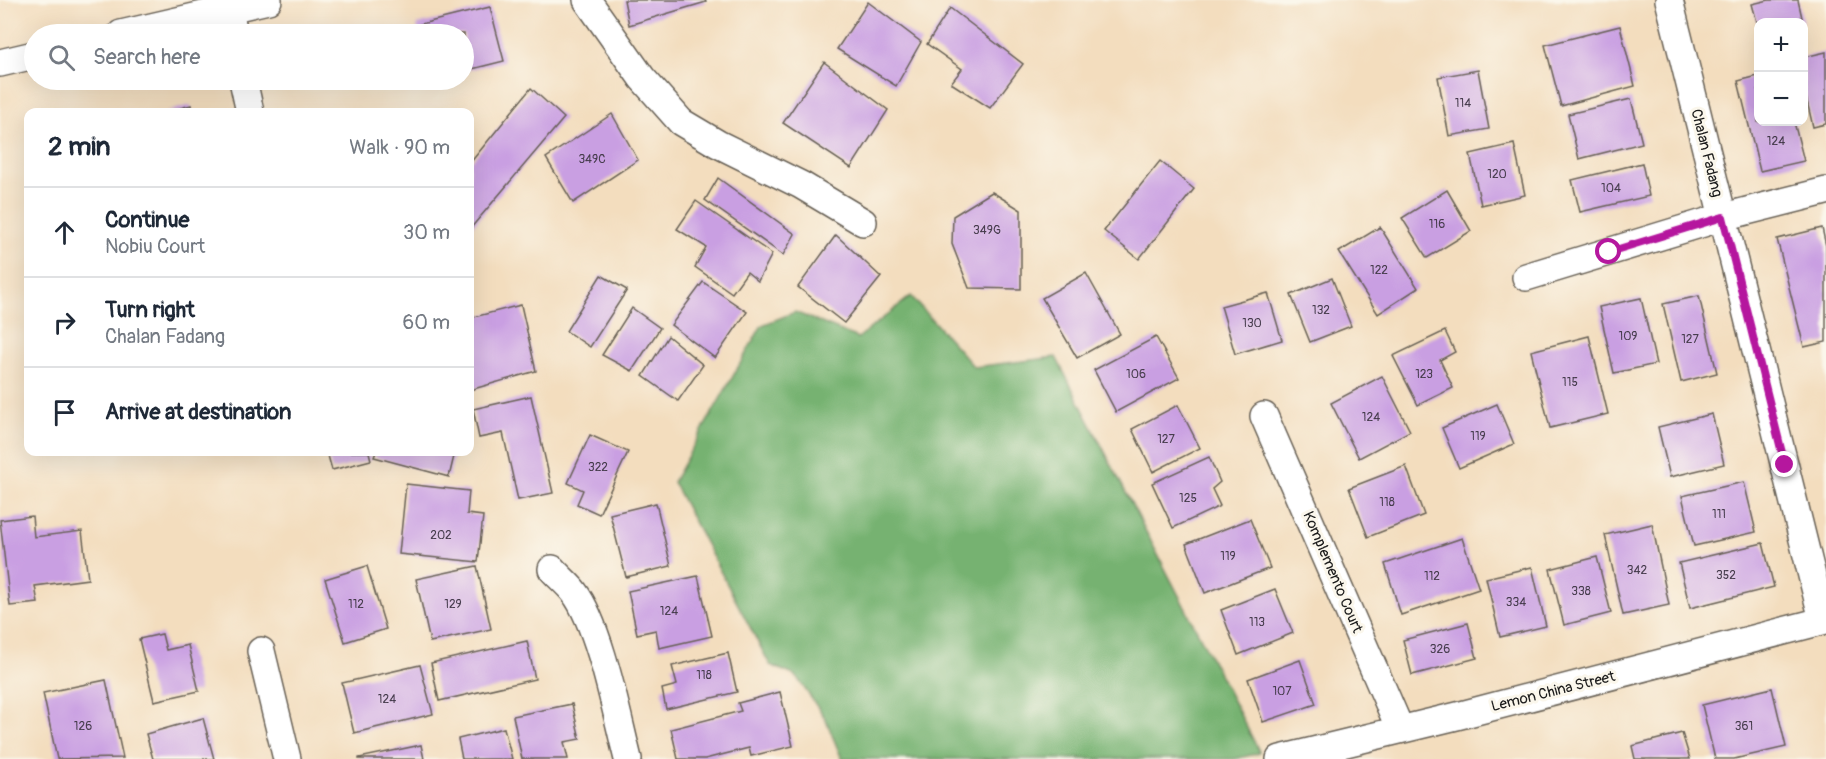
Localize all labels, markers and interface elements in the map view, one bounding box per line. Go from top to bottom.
map controls [1754,18,1808,126]
button: + [1754,18,1808,72]
search box [24,24,474,90]
icon: search [45,41,78,74]
text: Search here [93,43,200,71]
button: − [1754,72,1808,126]
house number: 114 [1455,96,1471,111]
street label: Chalan Fadang [1686,107,1727,199]
text: 2 min [48,131,110,163]
house number: 124 [1767,134,1785,149]
text: Walk · 90 m [349,135,450,160]
house number: 349C [578,152,606,167]
house number: 120 [1487,167,1507,182]
house number: 104 [1601,181,1621,196]
text: Continue [105,206,189,234]
icon: ahead [48,216,81,249]
house number: 116 [1429,217,1445,232]
text: 30 m [403,220,450,245]
house number: 349G [973,223,1001,238]
text: Nobiu Court [105,234,205,259]
route start [1595,238,1621,264]
house number: 122 [1370,263,1388,278]
text: Turn right [105,296,195,324]
house number: 132 [1312,303,1330,318]
icon: right [48,306,81,339]
text: 60 m [403,310,450,335]
house number: 130 [1242,316,1262,331]
text: Chalan Fadang [105,324,225,349]
house number: 109 [1618,329,1638,344]
house number: 127 [1681,332,1700,347]
house number: 106 [1126,367,1146,382]
house number: 123 [1415,367,1433,382]
house number: 115 [1562,375,1578,390]
icon: arrive [48,396,81,429]
text: Arrive at destination [105,398,291,426]
house number: 124 [1362,410,1380,425]
house number: 119 [1470,429,1486,444]
house number: 127 [1157,432,1176,447]
route end [1771,451,1797,477]
house number: 322 [588,460,608,475]
house number: 125 [1179,491,1197,506]
house number: 118 [1379,495,1395,510]
house number: 111 [1712,507,1726,522]
street label: Komplemento Court [1298,509,1367,637]
house number: 202 [430,528,452,543]
house number: 119 [1220,549,1236,564]
house number: 342 [1627,563,1647,578]
house number: 352 [1716,568,1736,583]
house number: 112 [1424,569,1440,584]
house number: 338 [1571,584,1591,599]
house number: 334 [1506,595,1526,610]
house number: 112 [348,597,364,612]
house number: 129 [444,597,462,612]
house number: 124 [660,604,678,619]
house number: 113 [1249,615,1265,630]
house number: 326 [1430,642,1450,657]
street label: Lemon China Street [1489,667,1618,716]
house number: 118 [696,668,712,683]
house number: 107 [1272,684,1292,699]
house number: 124 [378,692,396,707]
house number: 126 [74,719,92,734]
house number: 361 [1735,719,1753,734]

